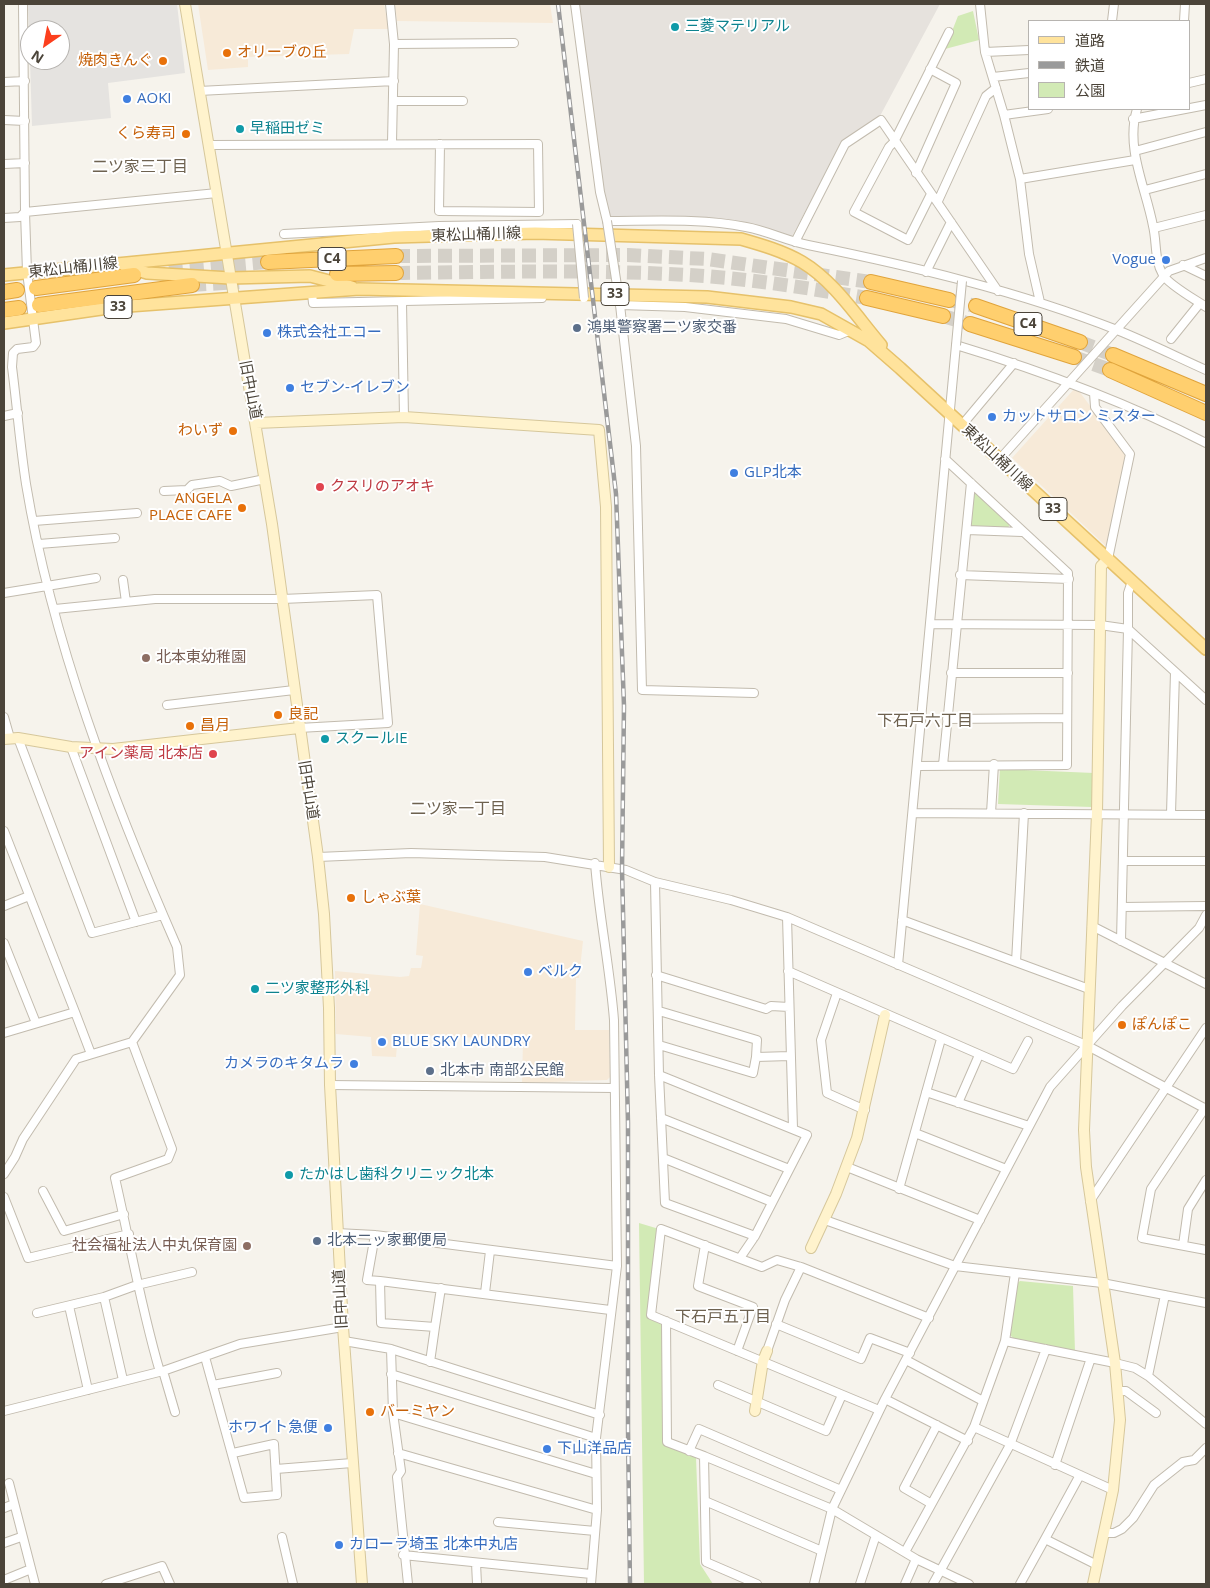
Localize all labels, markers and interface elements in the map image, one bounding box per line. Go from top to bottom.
place label: 三菱マテリアル [685,18,790,36]
north arrow [20,20,70,70]
legend [1028,20,1190,110]
marker: 三菱マテリアル [669,21,681,33]
text: 道路 [1075,30,1105,50]
place label: オリーブの丘 [237,44,327,62]
text: N [27,46,47,68]
marker: オリーブの丘 [221,47,233,59]
place label: 焼肉きんぐ [78,52,153,70]
marker: 焼肉きんぐ [157,55,169,67]
text: 鉄道 [1075,55,1105,75]
text: 公園 [1075,80,1105,100]
place label: AOKI [137,90,172,108]
marker: AOKI [121,93,133,105]
place label: 早稲田ゼミ [250,120,325,138]
marker: 早稲田ゼミ [234,123,246,135]
place label: くら寿司 [116,125,176,143]
marker: くら寿司 [180,128,192,140]
district label: 二ツ家三丁目 [92,157,188,177]
street label: 東松山桶川線 [431,224,521,246]
road number: C4 [318,248,346,270]
place label: Vogue [1112,251,1156,269]
street label: 東松山桶川線 [27,254,119,282]
marker: Vogue [1160,254,1172,266]
road number: 33 [601,282,629,306]
road number: 33 [104,296,132,318]
road number: C4 [1014,312,1042,336]
place label: 鴻巣警察署二ツ家交番 [587,319,737,337]
marker: 鴻巣警察署二ツ家交番 [571,322,583,334]
place label: 株式会社エコー [277,324,382,342]
marker: 株式会社エコー [261,327,273,339]
street label: 旧中山道 [235,359,265,421]
place label: セブン-イレブン [300,379,410,397]
marker: セブン-イレブン [284,382,296,394]
place label: カットサロン ミスター [1002,408,1156,426]
marker: カットサロン ミスター [986,411,998,423]
street label: 東松山桶川線 [958,421,1036,495]
place label: わいず [178,422,223,440]
marker: わいず [227,425,239,437]
place label: GLP北本 [744,464,802,482]
marker: GLP北本 [728,467,740,479]
place label: クスリのアオキ [330,478,435,496]
marker: クスリのアオキ [314,481,326,493]
place label: ANGELA PLACE CAFE [149,490,232,525]
road number: 33 [1039,498,1067,520]
marker: ANGELA PLACE CAFE [236,502,248,514]
place label: 北本東幼稚園 [156,649,246,667]
marker: 北本東幼稚園 [140,652,152,664]
place label: 良記 [288,706,318,724]
marker: 良記 [272,709,284,721]
district label: 下石戸六丁目 [877,711,973,731]
place label: 昌月 [200,717,230,735]
marker: 昌月 [184,720,196,732]
place label: スクールIE [335,730,408,748]
marker: スクールIE [319,733,331,745]
place label: アイン薬局 北本店 [79,745,203,763]
marker: アイン薬局 北本店 [207,748,219,760]
street label: 旧中山道 [294,759,322,821]
district label: 二ツ家一丁目 [410,799,506,819]
place label: しゃぶ葉 [361,889,421,907]
marker: しゃぶ葉 [345,892,357,904]
place label: ベルク [538,963,583,981]
marker: ベルク [522,966,534,978]
place label: 二ツ家整形外科 [265,980,370,998]
marker: 二ツ家整形外科 [249,983,261,995]
place label: ぽんぽこ [1132,1016,1192,1034]
marker: ぽんぽこ [1116,1019,1128,1031]
place label: BLUE SKY LAUNDRY [392,1033,530,1051]
marker: BLUE SKY LAUNDRY [376,1036,388,1048]
place label: カメラのキタムラ [224,1055,344,1073]
marker: カメラのキタムラ [348,1058,360,1070]
place label: 北本市 南部公民館 [440,1062,564,1080]
marker: 北本市 南部公民館 [424,1065,436,1077]
place label: たかはし歯科クリニック北本 [299,1166,494,1184]
marker: たかはし歯科クリニック北本 [283,1169,295,1181]
place label: 北本二ッ家郵便局 [327,1232,447,1250]
marker: 北本二ッ家郵便局 [311,1235,323,1247]
place label: 社会福祉法人中丸保育園 [72,1237,237,1255]
marker: 社会福祉法人中丸保育園 [241,1240,253,1252]
street label: 旧中山道 [330,1269,352,1329]
district label: 下石戸五丁目 [675,1307,771,1327]
place label: バーミヤン [380,1403,455,1421]
marker: バーミヤン [364,1406,376,1418]
place label: ホワイト急便 [228,1419,318,1437]
marker: ホワイト急便 [322,1422,334,1434]
place label: 下山洋品店 [557,1440,632,1458]
marker: 下山洋品店 [541,1443,553,1455]
place label: カローラ埼玉 北本中丸店 [349,1536,518,1554]
marker: カローラ埼玉 北本中丸店 [333,1539,345,1551]

